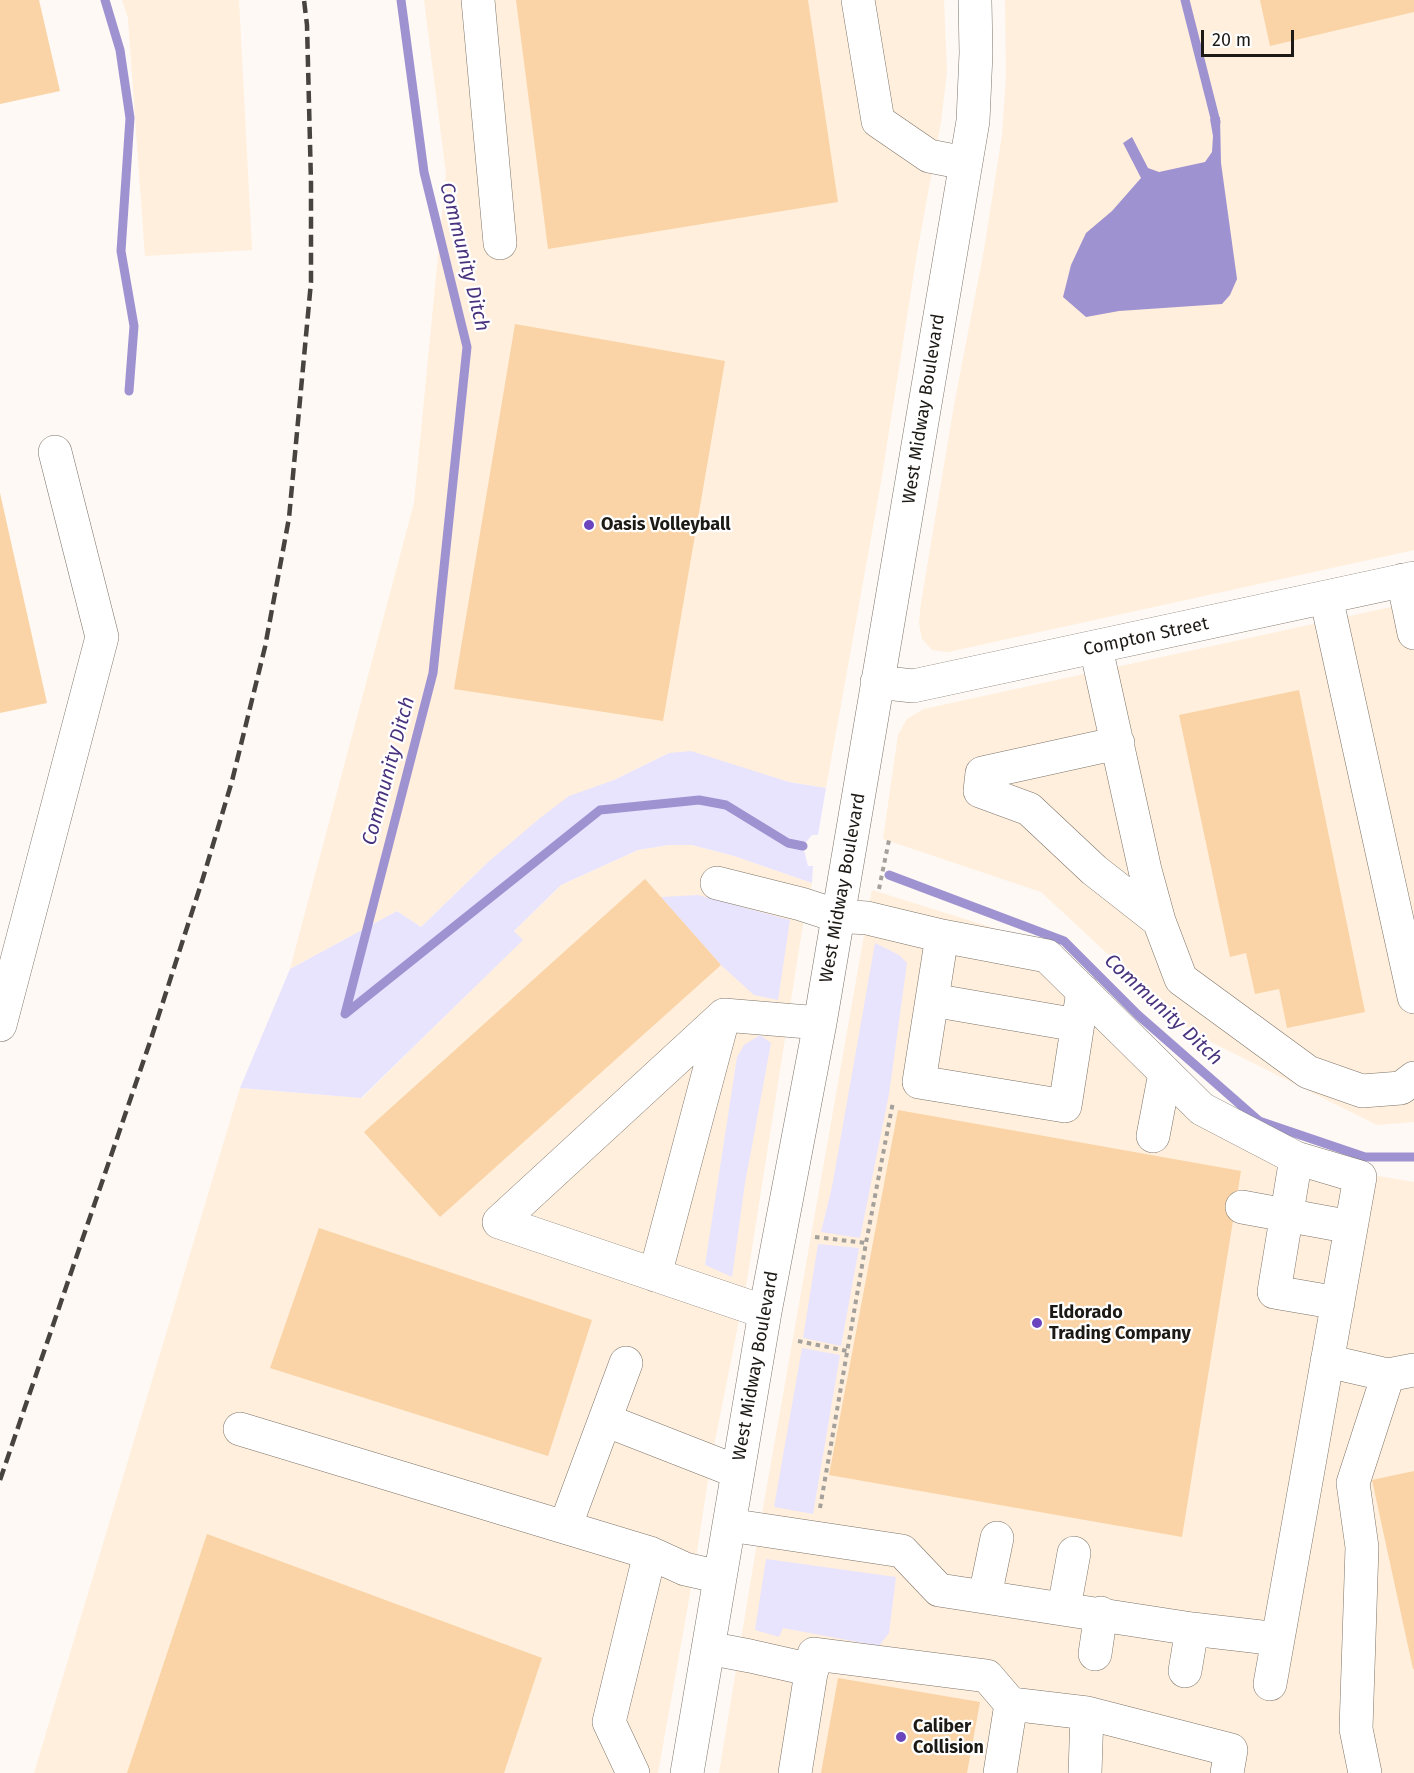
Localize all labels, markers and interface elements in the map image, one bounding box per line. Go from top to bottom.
scale bar [1204,18,1297,56]
text: 20 m [1212,29,1251,51]
water label: Community Ditch [434,180,494,334]
street label: West Midway Boulevard [898,312,950,506]
place label: Oasis Volleyball [601,514,731,536]
marker: Oasis Volleyball [582,518,596,532]
street label: Compton Street [1082,613,1210,661]
water label: Community Ditch [358,694,420,848]
street label: West Midway Boulevard [816,791,870,985]
water label: Community Ditch [1099,949,1227,1071]
street label: West Midway Boulevard [729,1269,783,1463]
place label: Eldorado Trading Company [1049,1302,1191,1344]
marker: Eldorado Trading Company [1030,1316,1044,1330]
place label: Caliber Collision [913,1716,984,1758]
marker: Caliber Collision [894,1730,908,1744]

